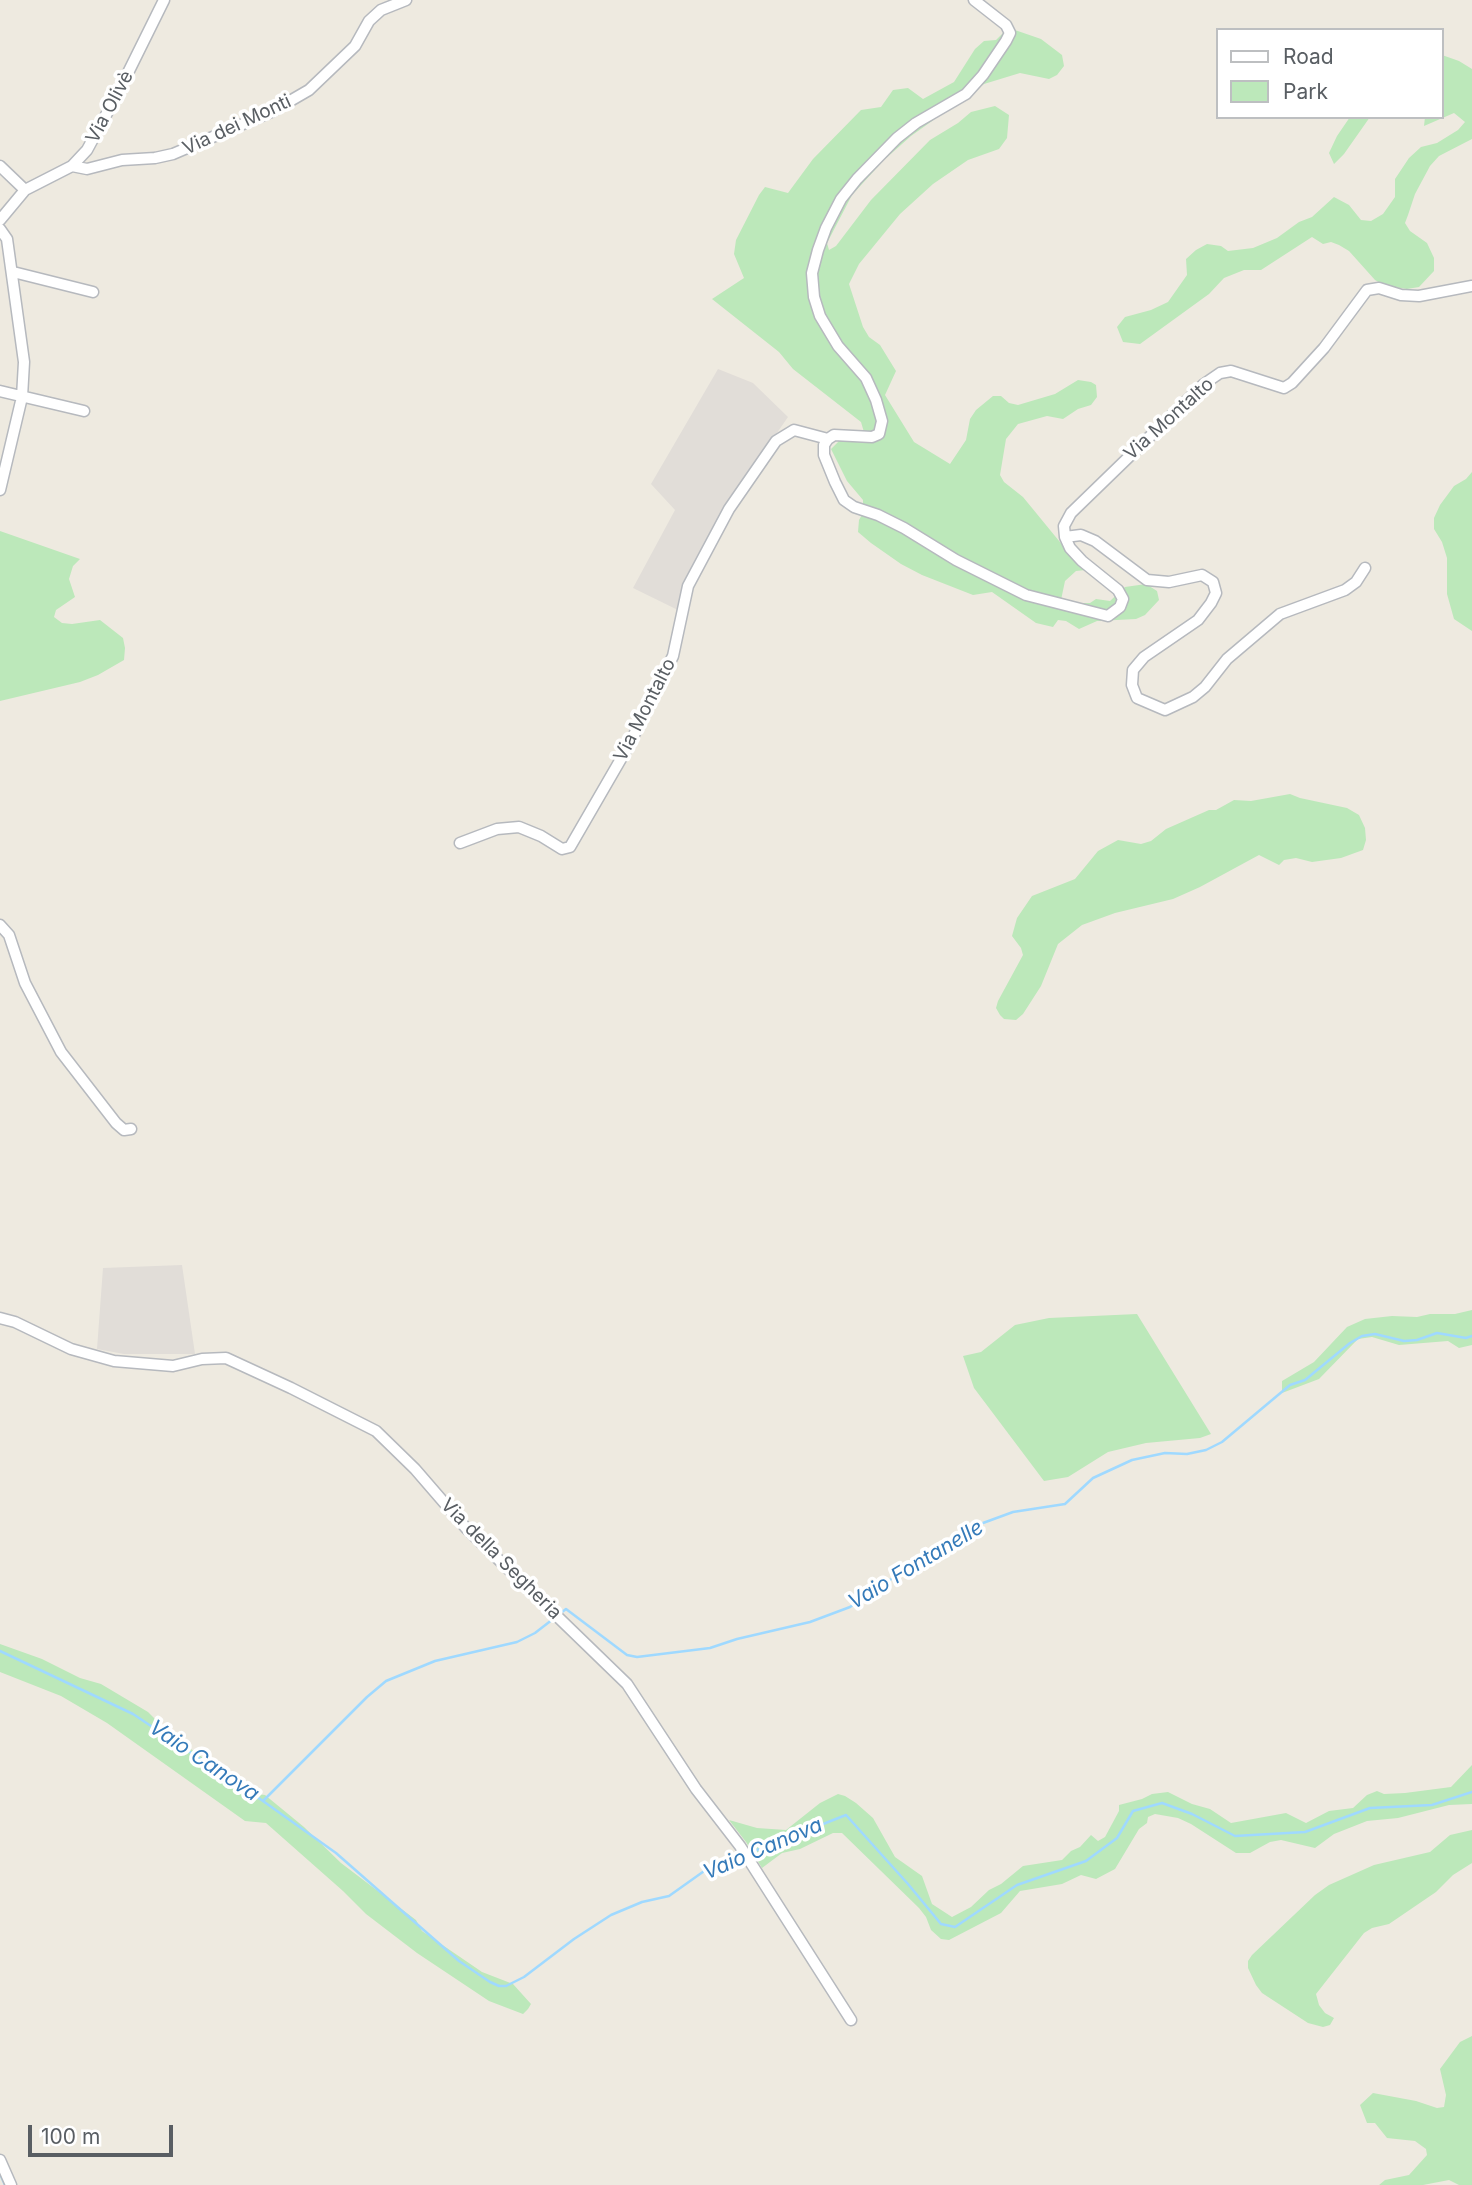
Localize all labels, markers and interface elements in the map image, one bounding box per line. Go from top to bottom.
legend [1216,28,1444,119]
text: Road [1283,44,1334,69]
street label: Via Olivè [81,67,139,147]
text: Park [1283,79,1328,104]
street label: Via dei Monti [179,90,295,160]
street label: Via Montalto [1119,373,1219,465]
street label: Via Montalto [609,655,681,765]
street label: Via della Segheria [436,1494,566,1624]
water label: Vaio Fontanelle [844,1515,988,1615]
water label: Vaio Canova [144,1715,264,1807]
water label: Vaio Canova [700,1813,826,1885]
scale bar [32,2112,177,2156]
text: 100 m [41,2124,100,2149]

